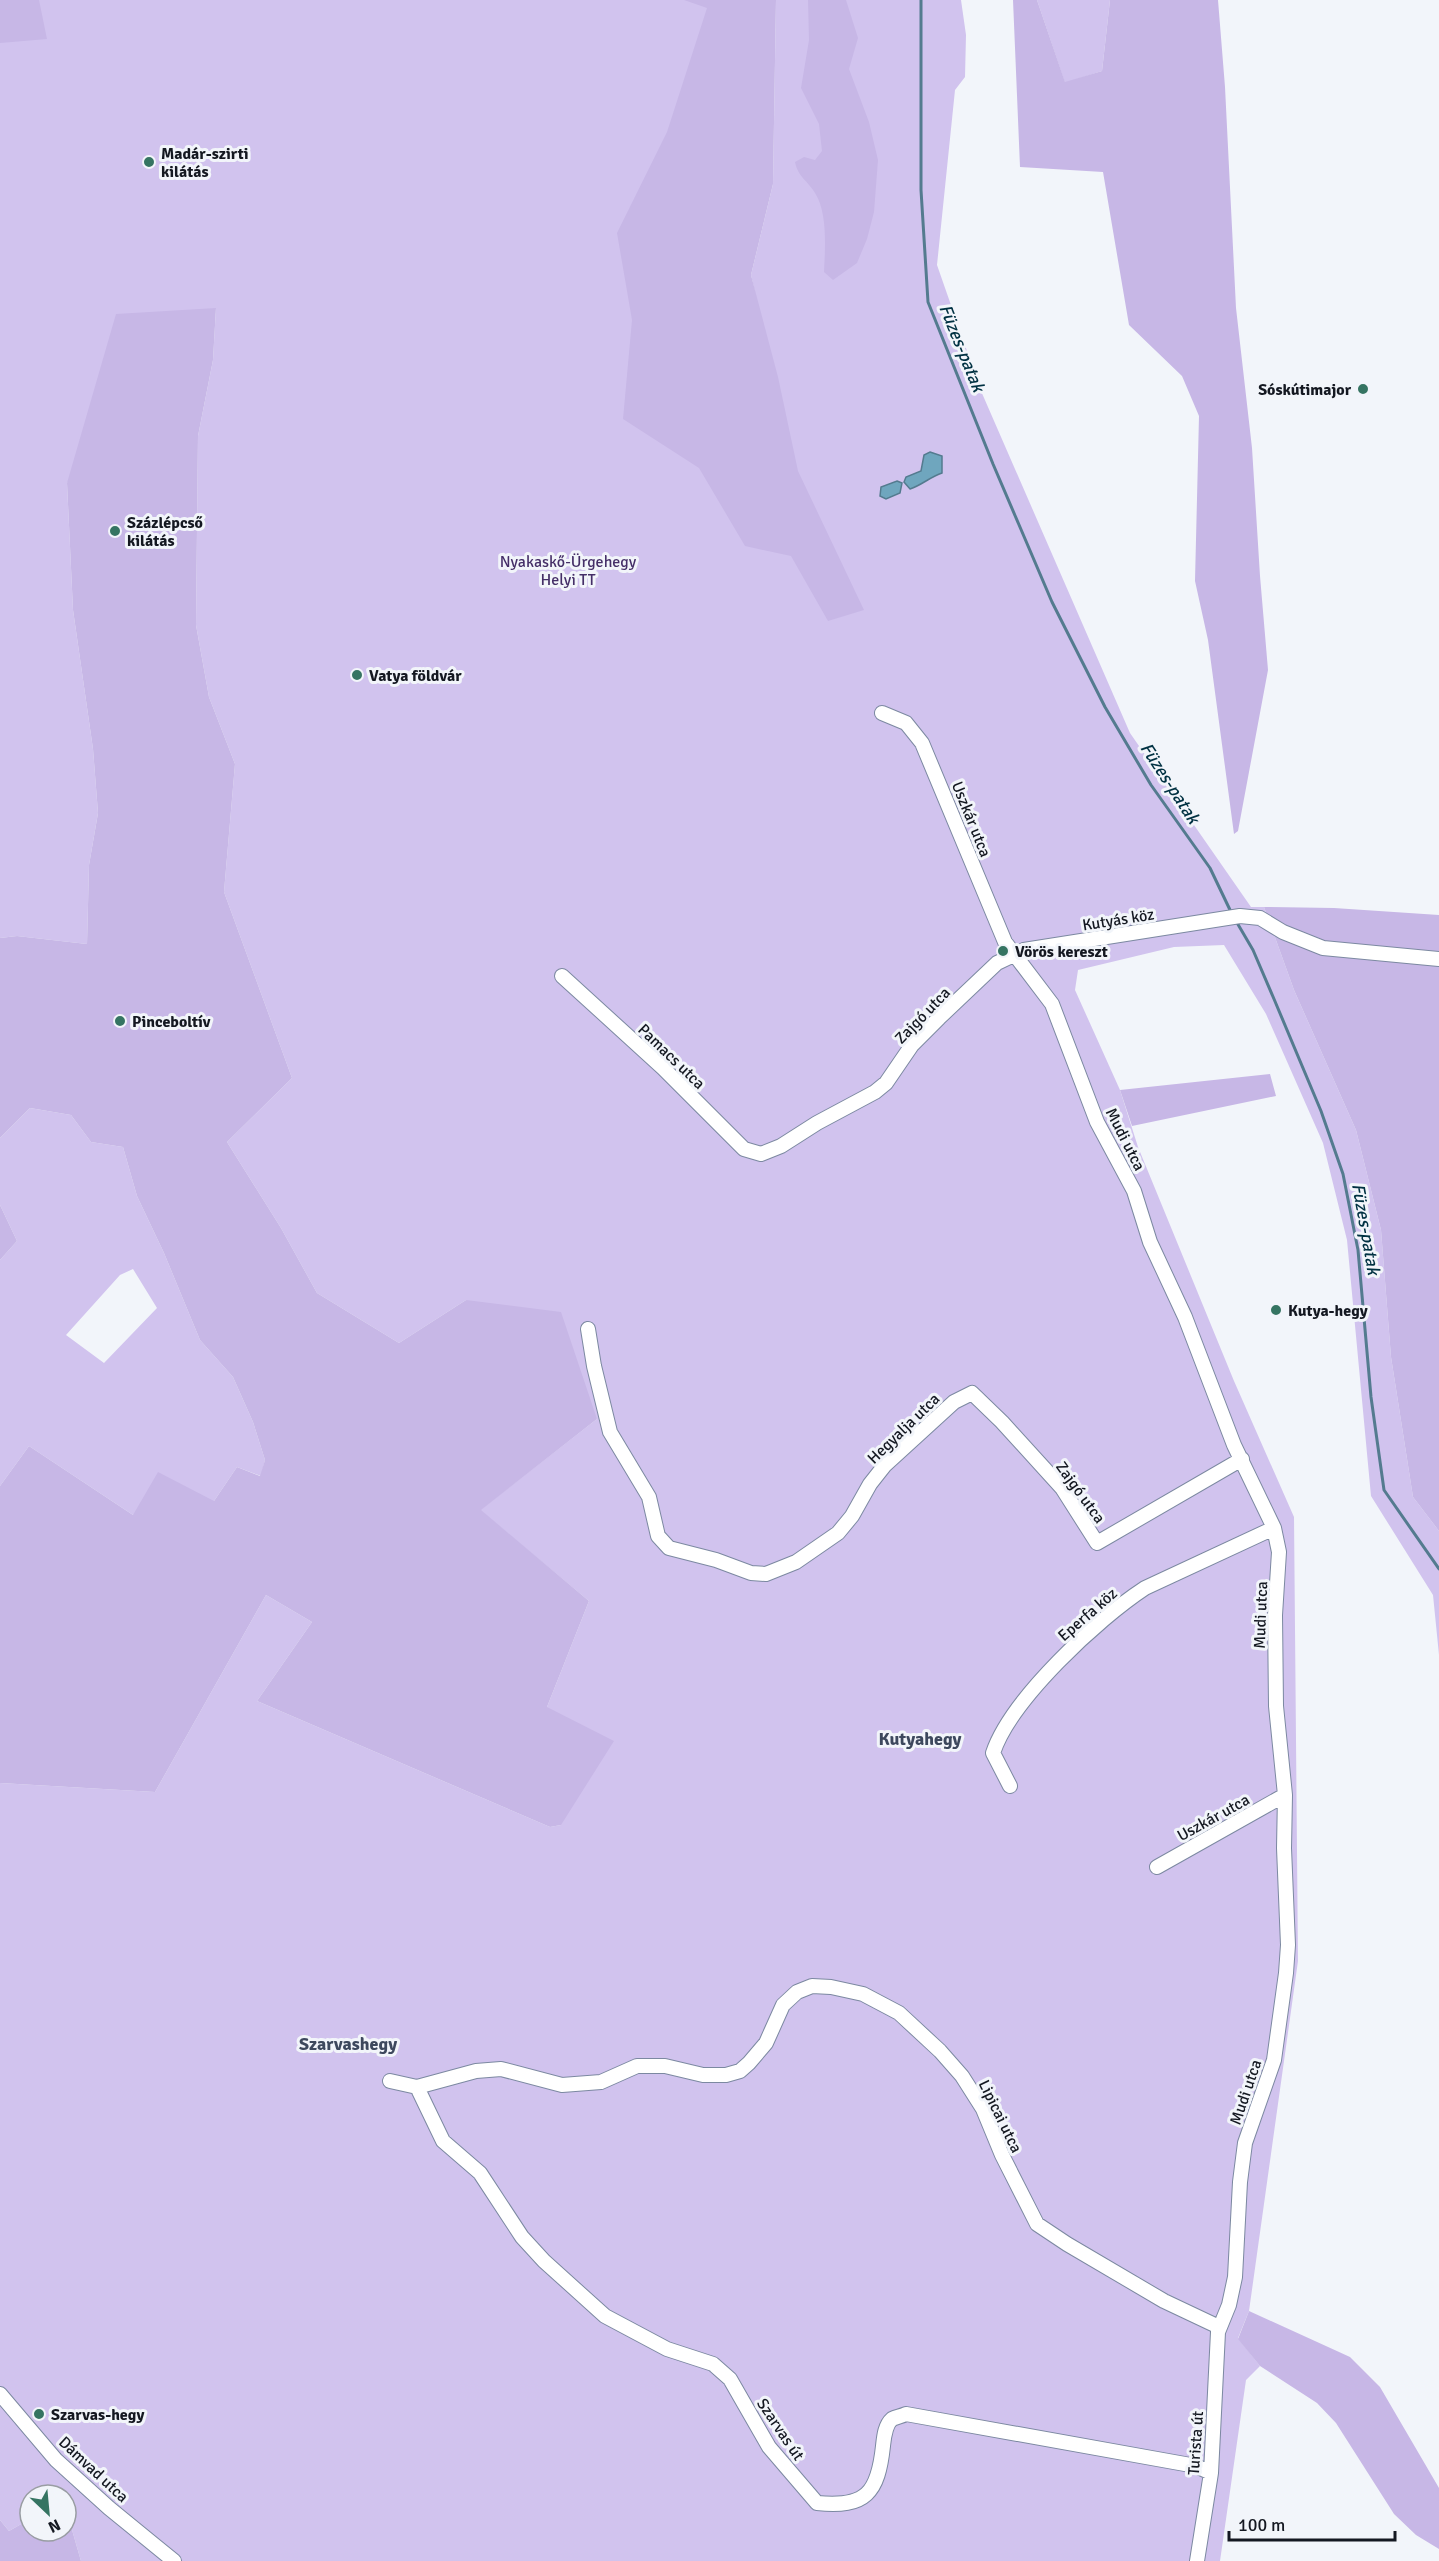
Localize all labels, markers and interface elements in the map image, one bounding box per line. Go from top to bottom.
place label: Madár-szirti kilátás [161,144,248,182]
marker: Madár-szirti kilátás [142,155,156,169]
water label: Füzes-patak [934,301,990,397]
place label: Sóskútimajor [1258,380,1352,400]
marker: Sóskútimajor [1356,382,1370,396]
place label: Százlépcső kilátás [127,513,203,551]
marker: Százlépcső kilátás [108,524,122,538]
park label: Nyakaskő-Ürgehegy Helyi TT [500,552,637,590]
place label: Vatya földvár [369,666,462,686]
marker: Vatya földvár [350,668,364,682]
water label: Füzes-patak [1136,738,1206,829]
street label: Uszkár utca [947,779,995,860]
street label: Kutyás köz [1081,904,1156,936]
place label: Vörös kereszt [1015,942,1108,962]
marker: Vörös kereszt [996,944,1010,958]
street label: Zajgó utca [891,983,955,1048]
place label: Pinceboltív [132,1012,211,1032]
marker: Pinceboltív [113,1014,127,1028]
street label: Pamacs utca [634,1020,709,1094]
street label: Mudi utca [1101,1105,1149,1174]
water label: Füzes-patak [1347,1181,1385,1278]
place label: Kutya-hegy [1288,1301,1368,1321]
marker: Kutya-hegy [1269,1303,1283,1317]
street label: Hegyalja utca [863,1389,944,1468]
street label: Zajgó utca [1051,1458,1109,1527]
street label: Mudi utca [1250,1581,1272,1649]
street label: Eperfa köz [1054,1584,1121,1646]
district label: Kutyahegy [879,1728,962,1750]
street label: Uszkár utca [1174,1790,1253,1846]
district label: Szarvashegy [299,2033,397,2055]
street label: Mudi utca [1225,2057,1266,2128]
street label: Lipicai utca [974,2077,1026,2156]
street label: Szarvas út [752,2395,808,2465]
place label: Szarvas-hegy [51,2405,144,2425]
marker: Szarvas-hegy [32,2407,46,2421]
street label: Turista út [1184,2410,1208,2476]
street label: Dámvad utca [54,2432,132,2507]
north arrow [18,2483,78,2543]
scale bar [1229,2504,1396,2542]
text: N [45,2514,64,2537]
text: 100 m [1238,2514,1285,2536]

